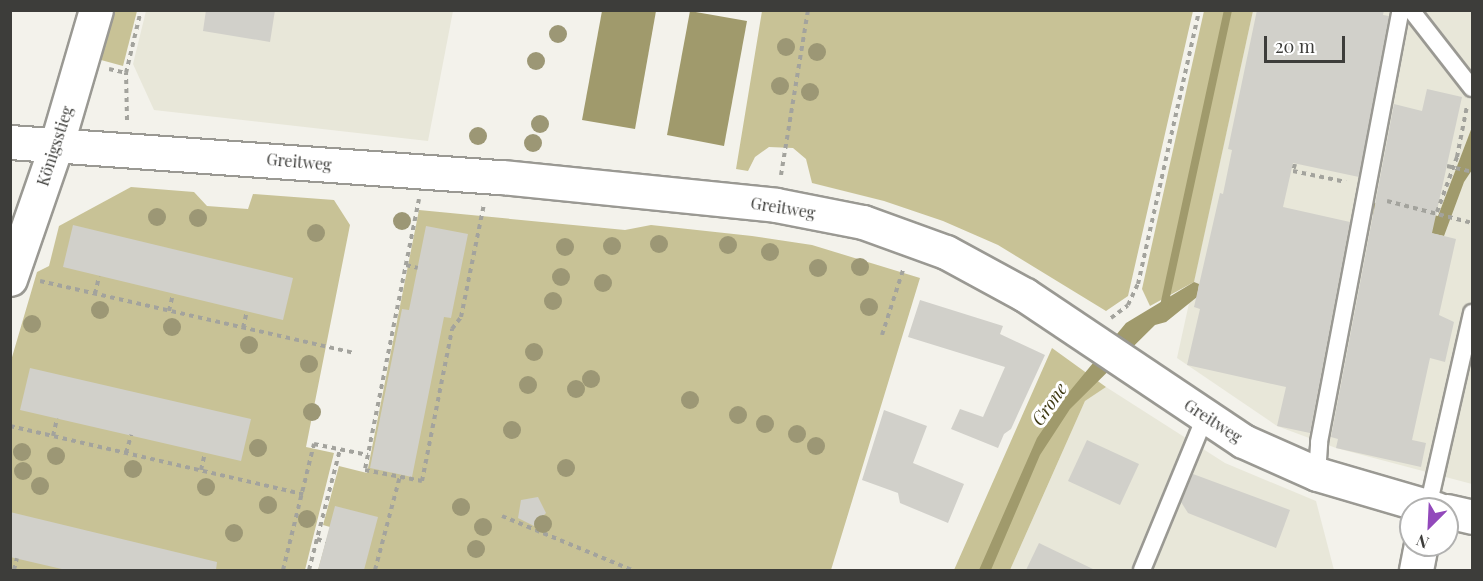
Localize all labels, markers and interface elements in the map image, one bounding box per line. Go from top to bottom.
scale bar [1267,24,1348,62]
text: 20 m [1275,34,1315,58]
street label: Königsstieg [33,104,77,188]
street label: Greitweg [266,150,332,174]
street label: Greitweg [749,193,817,223]
water label: Grone [1027,379,1071,429]
street label: Greitweg [1180,395,1246,447]
north arrow [1399,497,1459,557]
text: N [1413,530,1432,554]

